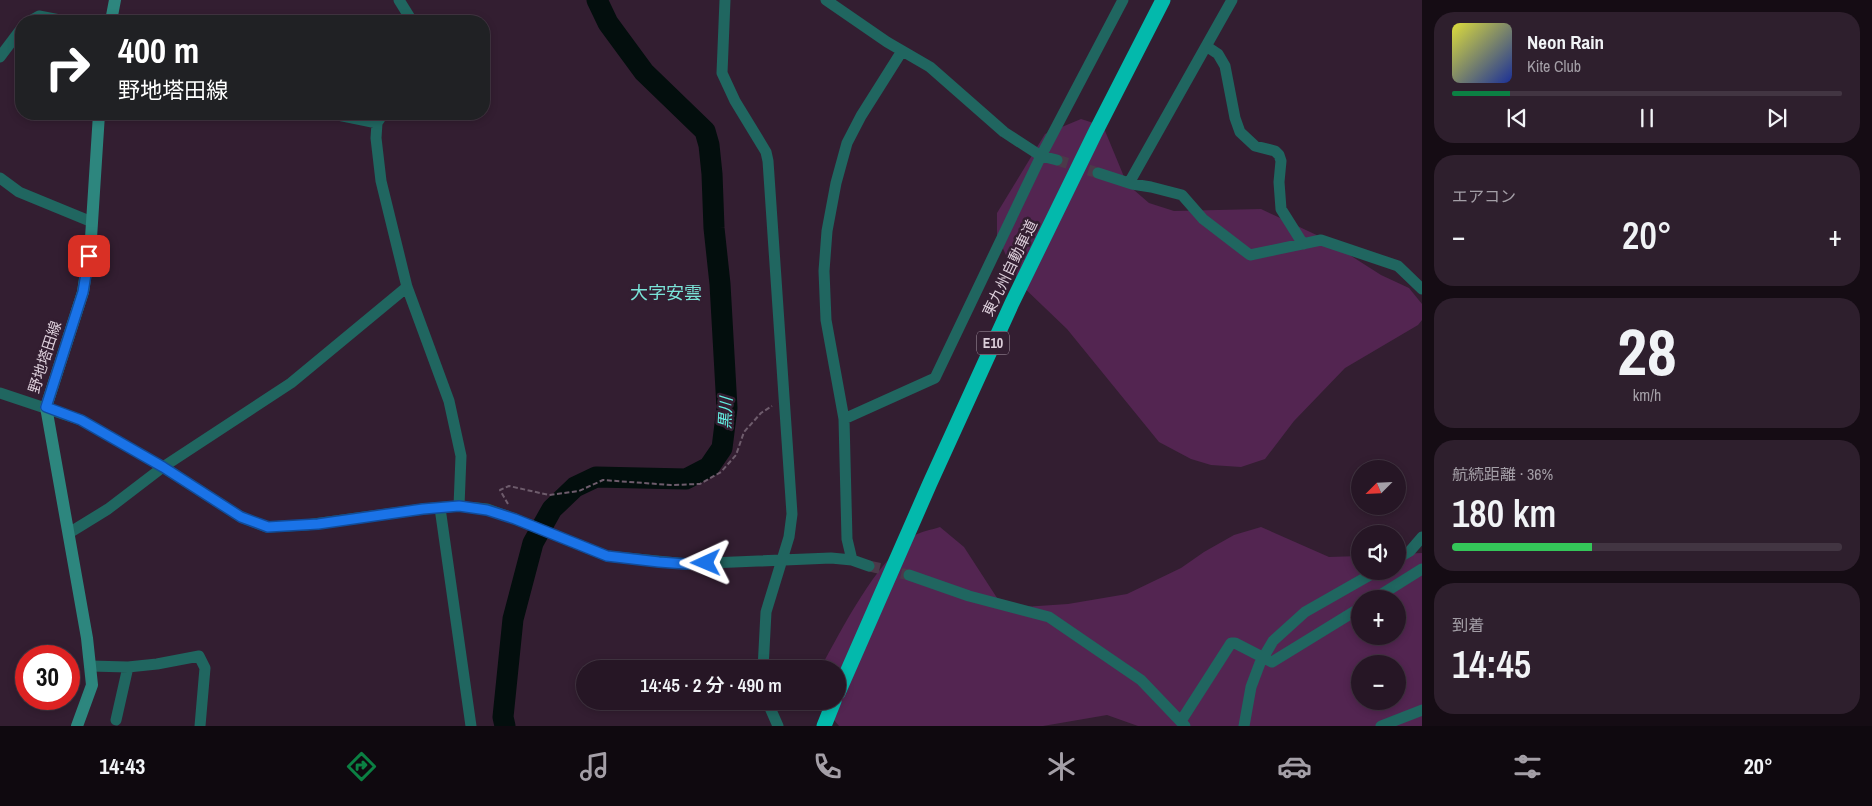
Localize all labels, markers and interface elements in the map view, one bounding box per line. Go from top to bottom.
text: 400 m [118,27,199,74]
text: Neon Rain [1527,29,1604,55]
icon: right [35,35,100,100]
text: Kite Club [1527,55,1581,77]
text: 野地塔田線 [118,75,228,105]
icon: previous [1503,104,1531,132]
icon: pause [1633,104,1661,132]
icon: next [1763,104,1791,132]
text: エアコン [1452,185,1516,207]
text: 20° [1622,210,1672,261]
street label: 東九州自動車道 [977,216,1042,320]
text: − [1452,217,1465,255]
text: + [1829,217,1842,255]
pin [68,235,110,277]
icon: arrive [75,242,103,270]
district label: 大字安雲 [630,280,702,305]
text: 28 [1617,308,1677,395]
street label: 野地塔田線 [23,318,66,396]
road number: E10 [977,332,1009,354]
text: km/h [1633,384,1661,406]
water label: 黒川 [713,394,737,430]
north arrow [1351,460,1406,515]
map controls [1351,460,1406,710]
text: 航続距離 · 36% [1452,463,1553,485]
text: 180 km [1452,488,1556,539]
button: sound [1351,525,1406,580]
position arrow [679,536,731,588]
button: + [1351,590,1406,645]
text: 到着 [1452,614,1484,636]
text: 14:45 [1452,639,1531,690]
speed limit sign: 30 [15,645,80,710]
button: − [1351,655,1406,710]
text: 14:45 · 2 分 · 490 m [640,672,782,698]
icon: directions [344,749,379,784]
icon: music [577,749,612,784]
icon: phone [810,749,845,784]
icon: climate [1044,749,1079,784]
icon: car [1277,749,1312,784]
icon: filters [1510,749,1545,784]
text: 14:43 [99,751,145,781]
text: 20° [1744,751,1773,781]

